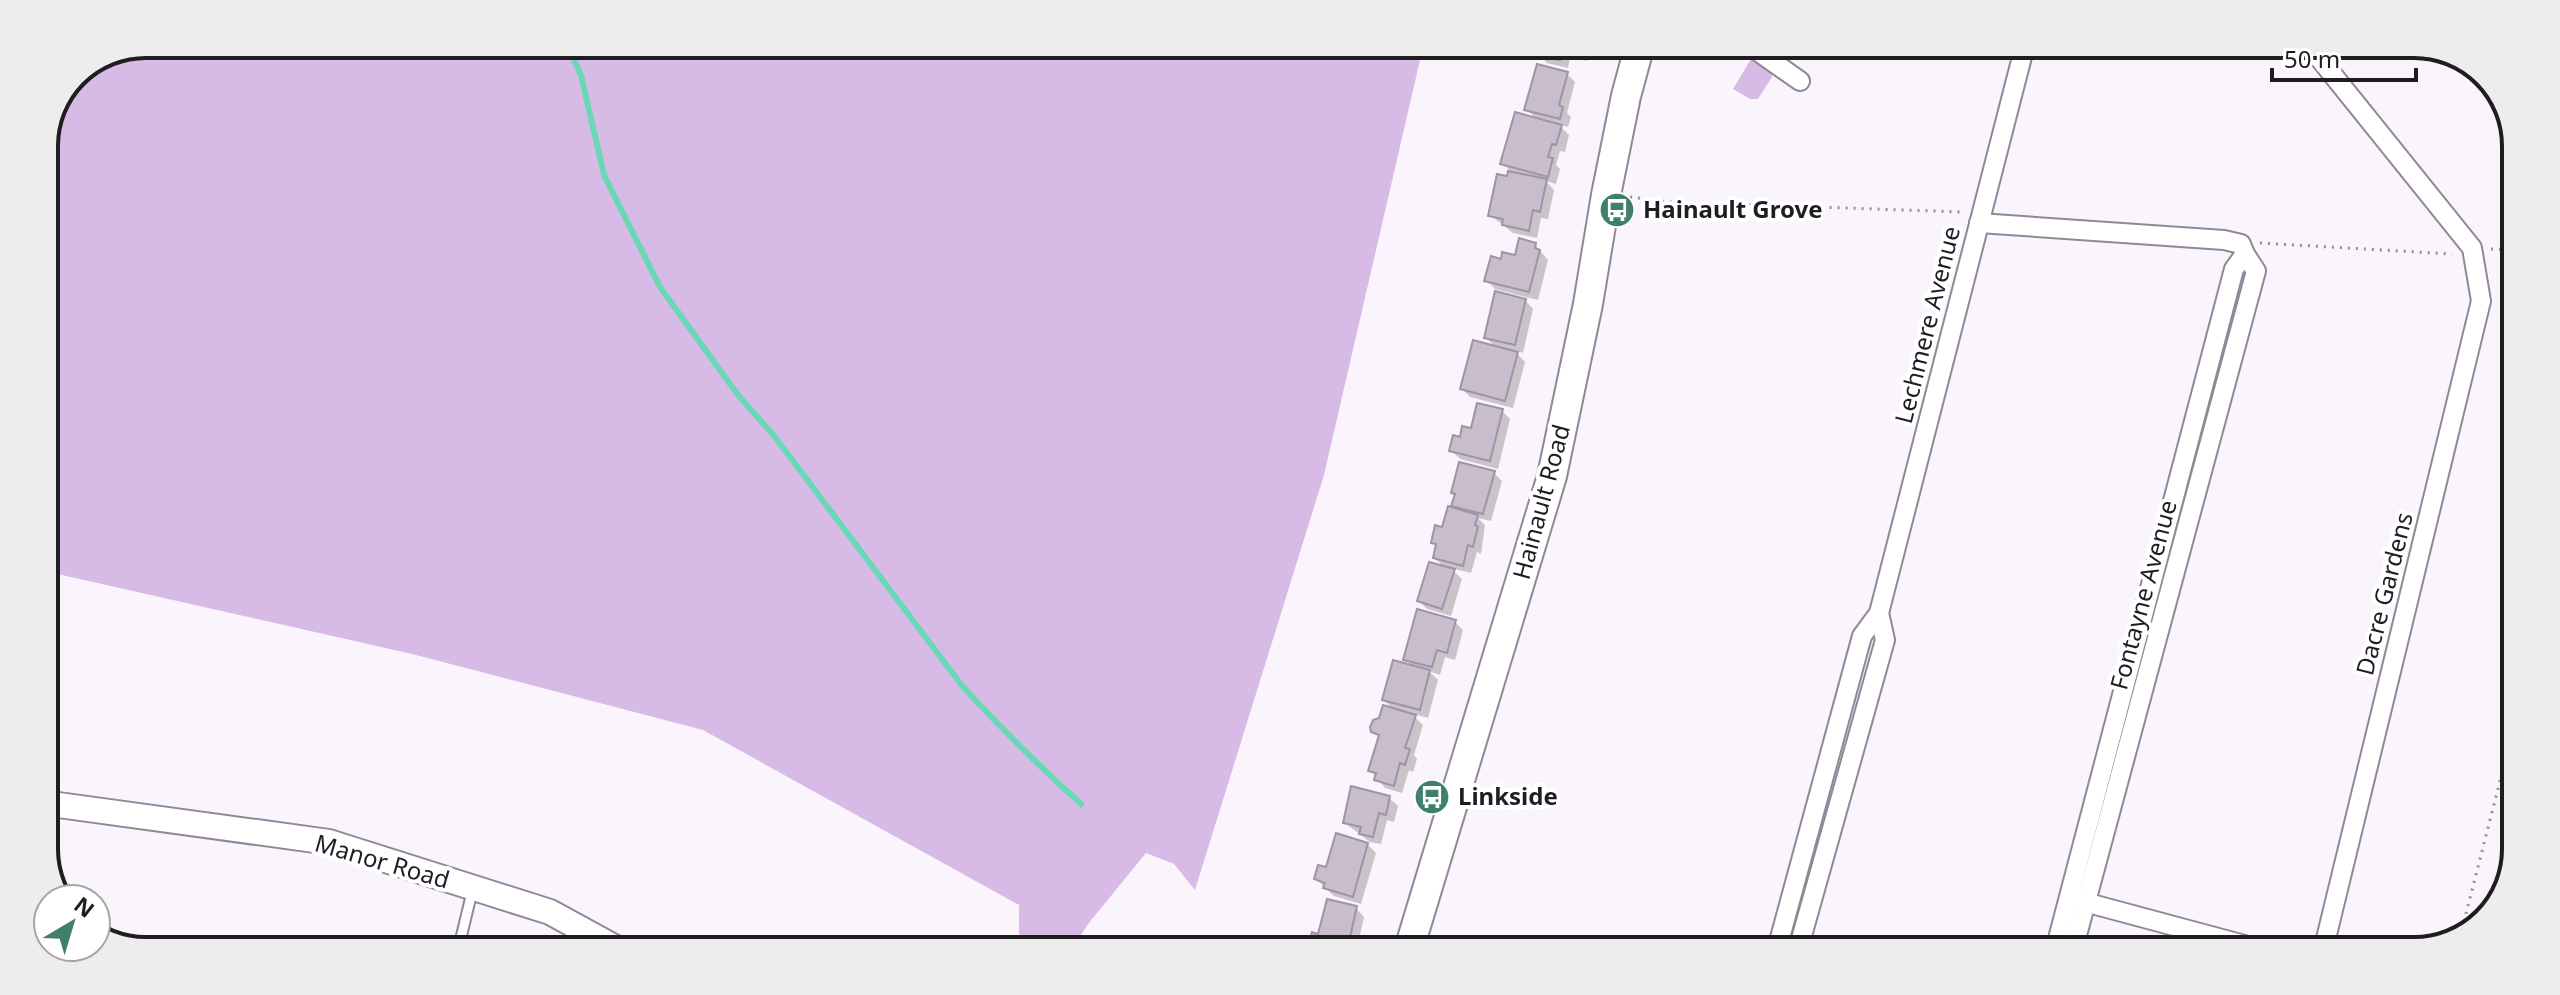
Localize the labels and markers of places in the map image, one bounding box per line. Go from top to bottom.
bus stop icon: Hainault Grove [1598,191,1636,229]
place label: Hainault Grove [1643,192,1822,225]
bus stop icon: Linkside [1413,778,1451,816]
place label: Linkside [1458,779,1558,812]

